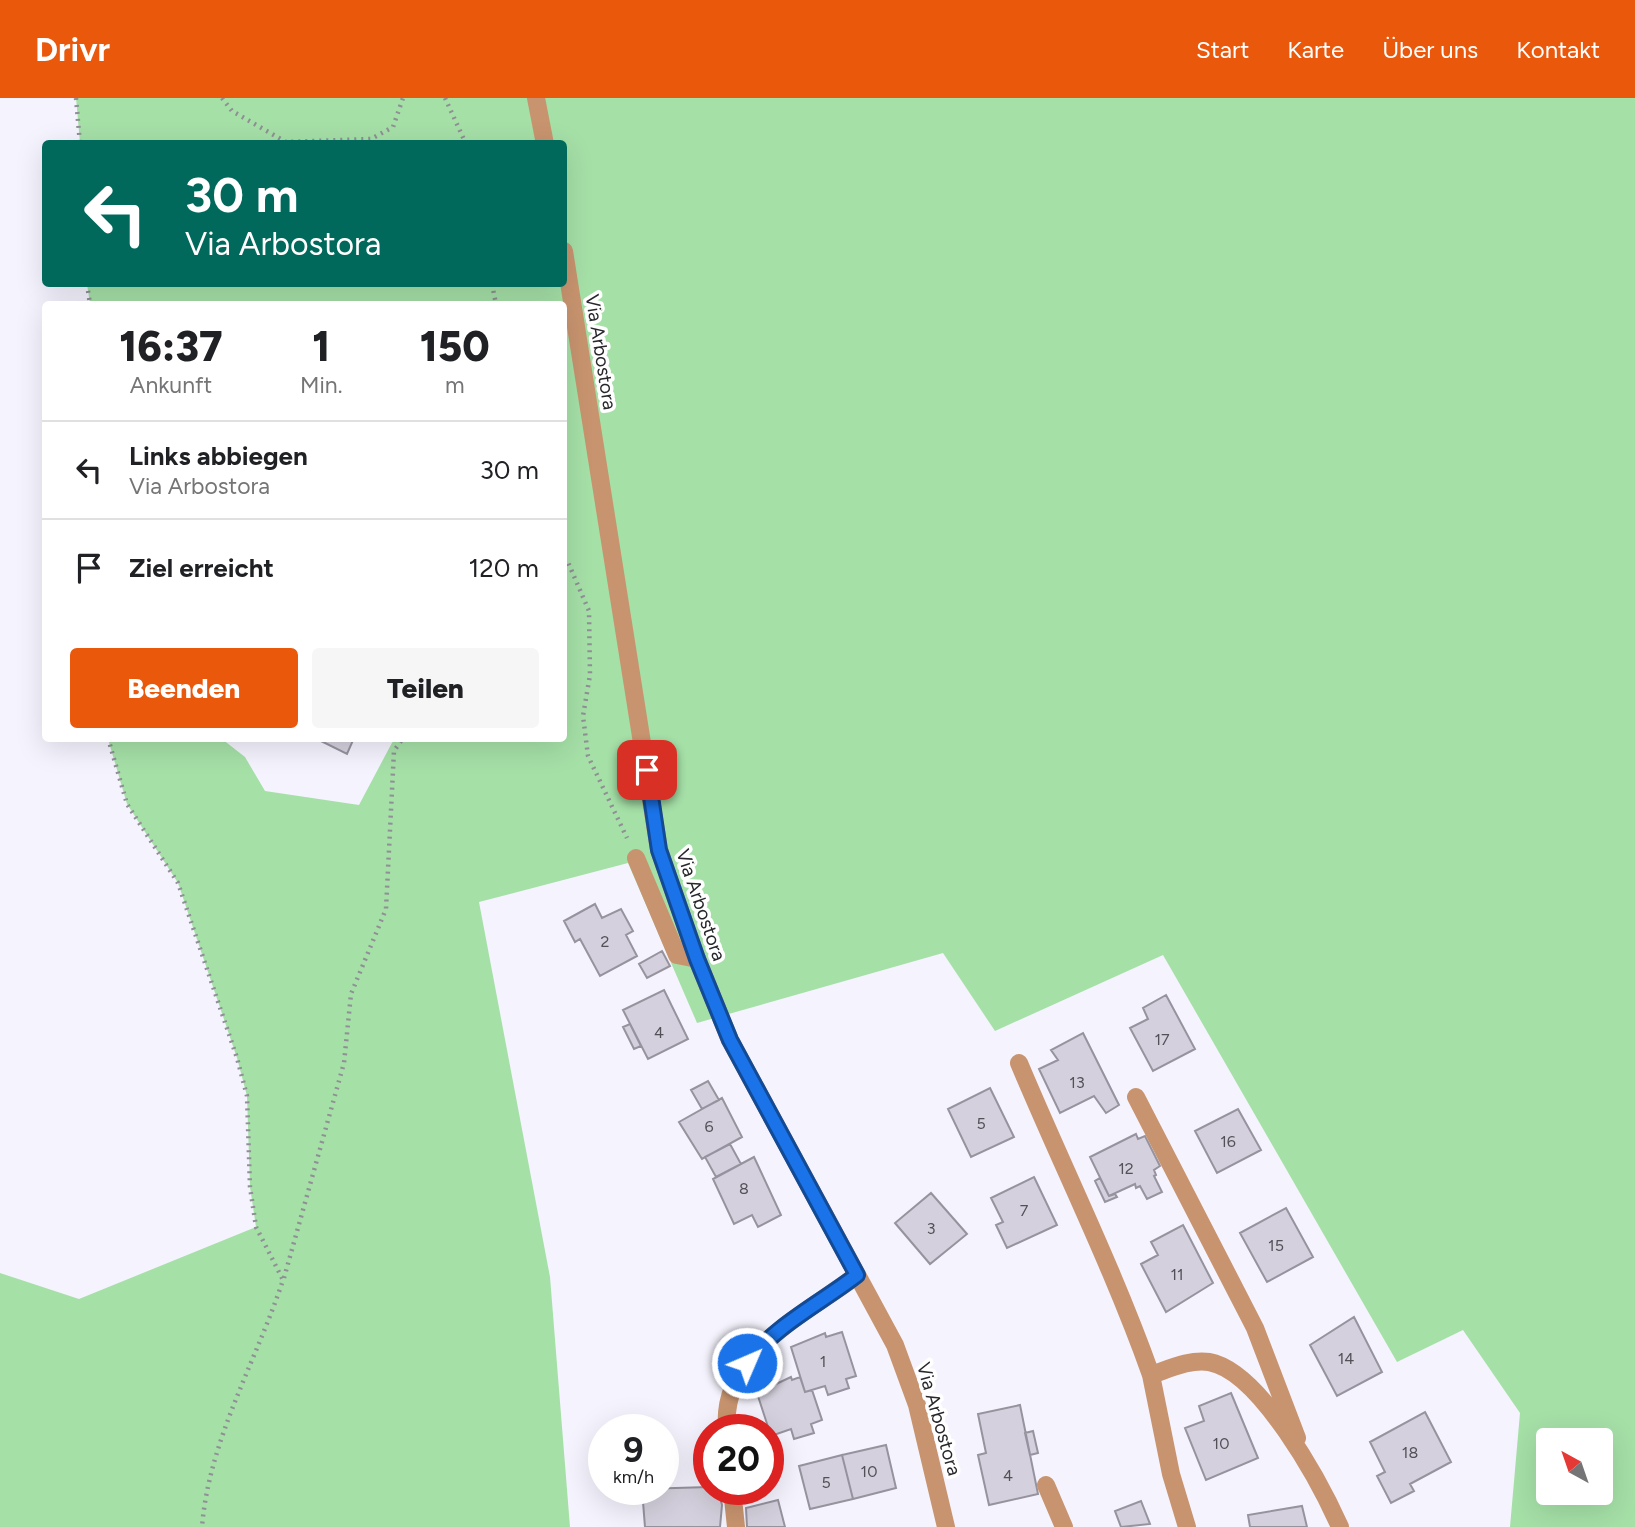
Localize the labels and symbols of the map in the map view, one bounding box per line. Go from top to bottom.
street label: Via Arbostora [581,293,621,411]
pin [617,740,677,800]
street label: Via Arbostora [671,846,731,964]
house number: 2 [601,932,609,951]
house number: 4 [654,1023,664,1042]
house number: 17 [1154,1030,1170,1049]
house number: 13 [1069,1073,1085,1092]
house number: 5 [976,1114,986,1133]
house number: 6 [704,1117,714,1136]
house number: 16 [1220,1132,1236,1151]
house number: 12 [1118,1159,1134,1178]
house number: 8 [739,1179,749,1198]
house number: 7 [1020,1201,1029,1220]
house number: 3 [927,1219,935,1238]
house number: 15 [1268,1236,1284,1255]
house number: 11 [1170,1265,1184,1284]
position arrow [710,1326,784,1400]
house number: 14 [1338,1349,1354,1368]
house number: 1 [820,1352,826,1371]
street label: Via Arbostora [912,1360,966,1478]
speed limit sign: 20 [693,1414,784,1505]
north arrow [1536,1428,1614,1505]
house number: 10 [1213,1434,1229,1453]
house number: 18 [1402,1443,1418,1462]
house number: 10 [861,1462,877,1481]
house number: 4 [1003,1466,1013,1485]
house number: 5 [821,1473,831,1492]

